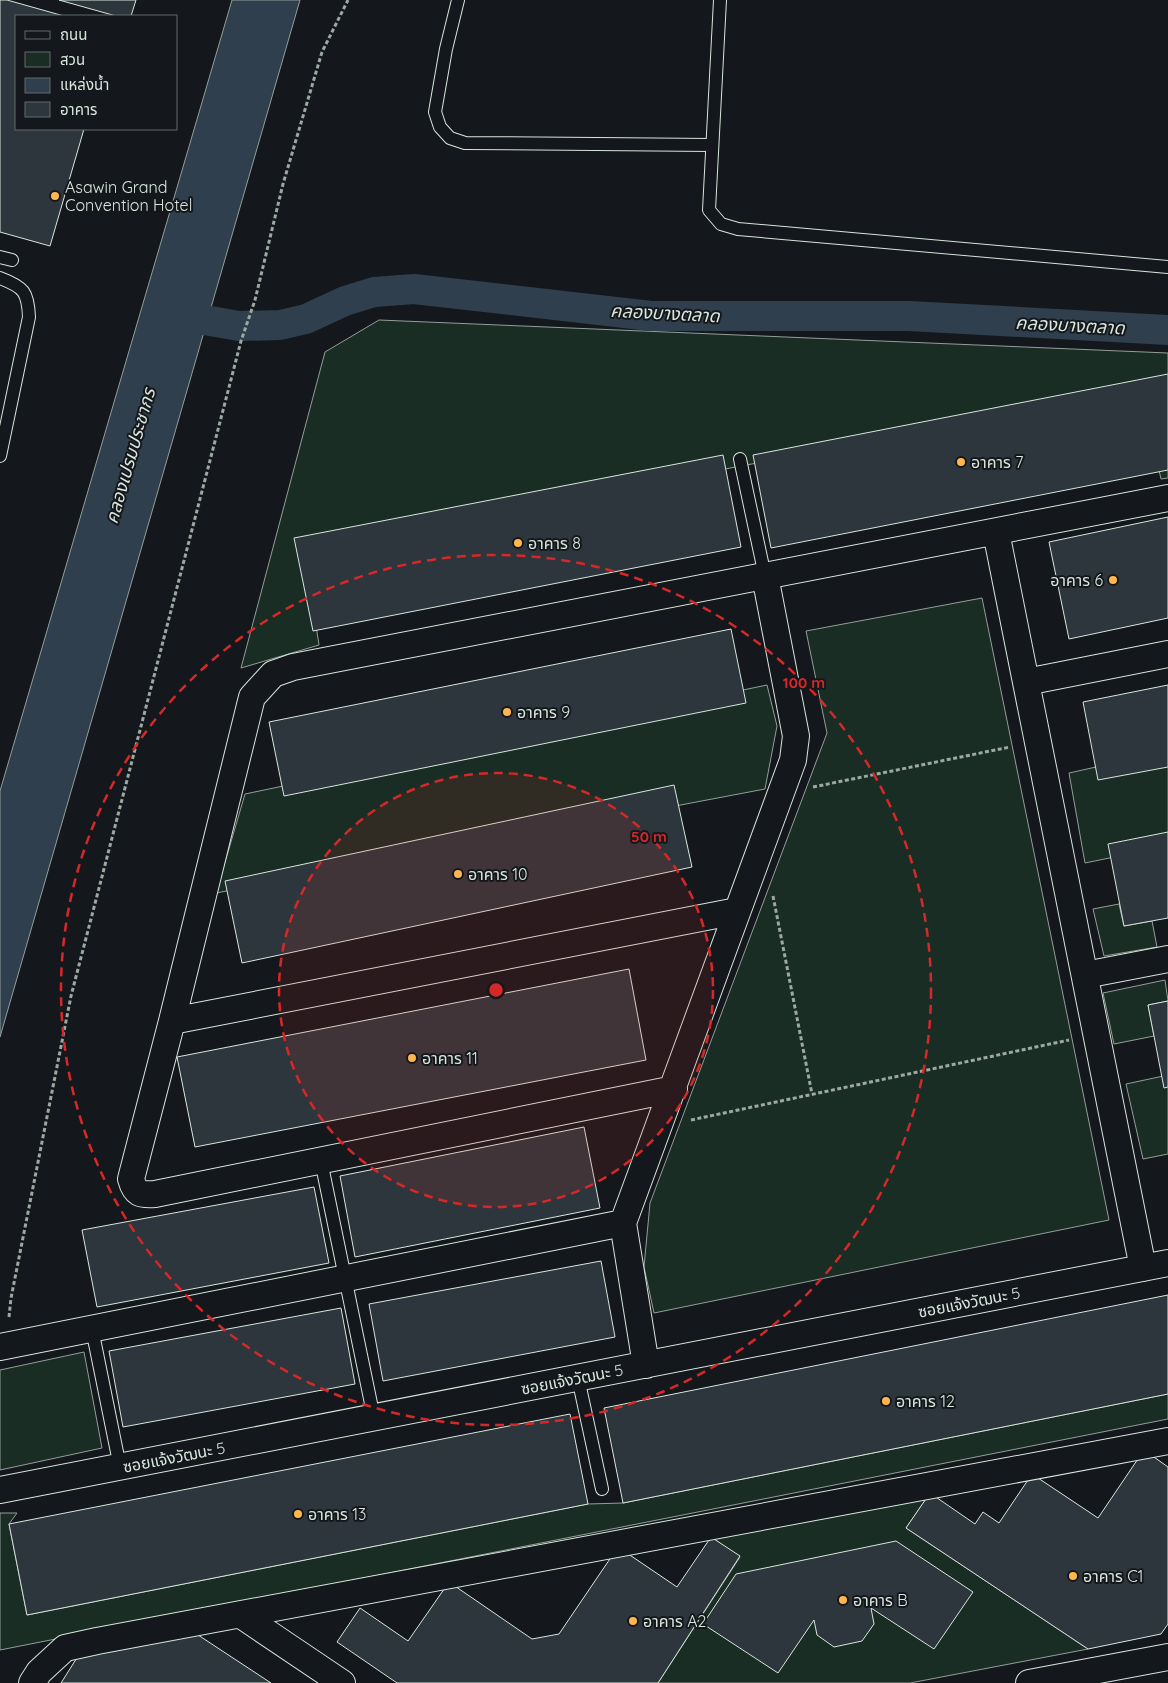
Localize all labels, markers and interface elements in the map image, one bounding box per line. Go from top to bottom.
legend [15,15,178,130]
text: ถนน [60,25,87,44]
text: สวน [60,50,85,69]
text: แหล่งน้ำ [60,74,109,94]
text: อาคาร [60,100,97,119]
place label: Asawin Grand Convention Hotel [65,177,192,215]
marker: Asawin Grand Convention Hotel [49,190,61,202]
water label: คลองบางตลาด [610,299,721,327]
water label: คลองบางตลาด [1015,311,1126,339]
water label: คลองเปรมประชากร [100,385,161,526]
place label: อาคาร 7 [971,452,1023,472]
marker: อาคาร 7 [955,456,967,468]
place label: อาคาร 8 [528,533,581,553]
marker: อาคาร 8 [512,537,524,549]
place label: อาคาร 6 [1050,570,1103,590]
marker: อาคาร 6 [1107,574,1119,586]
text: 100 m [783,673,825,692]
place label: อาคาร 9 [517,702,570,722]
marker: อาคาร 9 [501,706,513,718]
text: 50 m [631,827,667,846]
place label: อาคาร 10 [468,864,528,884]
marker: อาคาร 10 [452,868,464,880]
centre of rings [487,981,505,999]
place label: อาคาร 11 [422,1048,478,1068]
marker: อาคาร 11 [406,1052,418,1064]
street label: ซอยแจ้งวัฒนะ 5 [916,1282,1022,1322]
street label: ซอยแจ้งวัฒนะ 5 [519,1359,625,1399]
place label: อาคาร 12 [896,1391,955,1411]
marker: อาคาร 12 [880,1395,892,1407]
street label: ซอยแจ้งวัฒนะ 5 [121,1437,227,1477]
place label: อาคาร 13 [308,1504,366,1524]
marker: อาคาร 13 [292,1508,304,1520]
place label: อาคาร C1 [1083,1566,1144,1586]
marker: อาคาร C1 [1067,1570,1079,1582]
place label: อาคาร B [853,1590,908,1610]
marker: อาคาร B [837,1594,849,1606]
place label: อาคาร A2 [643,1611,707,1631]
marker: อาคาร A2 [627,1615,639,1627]

